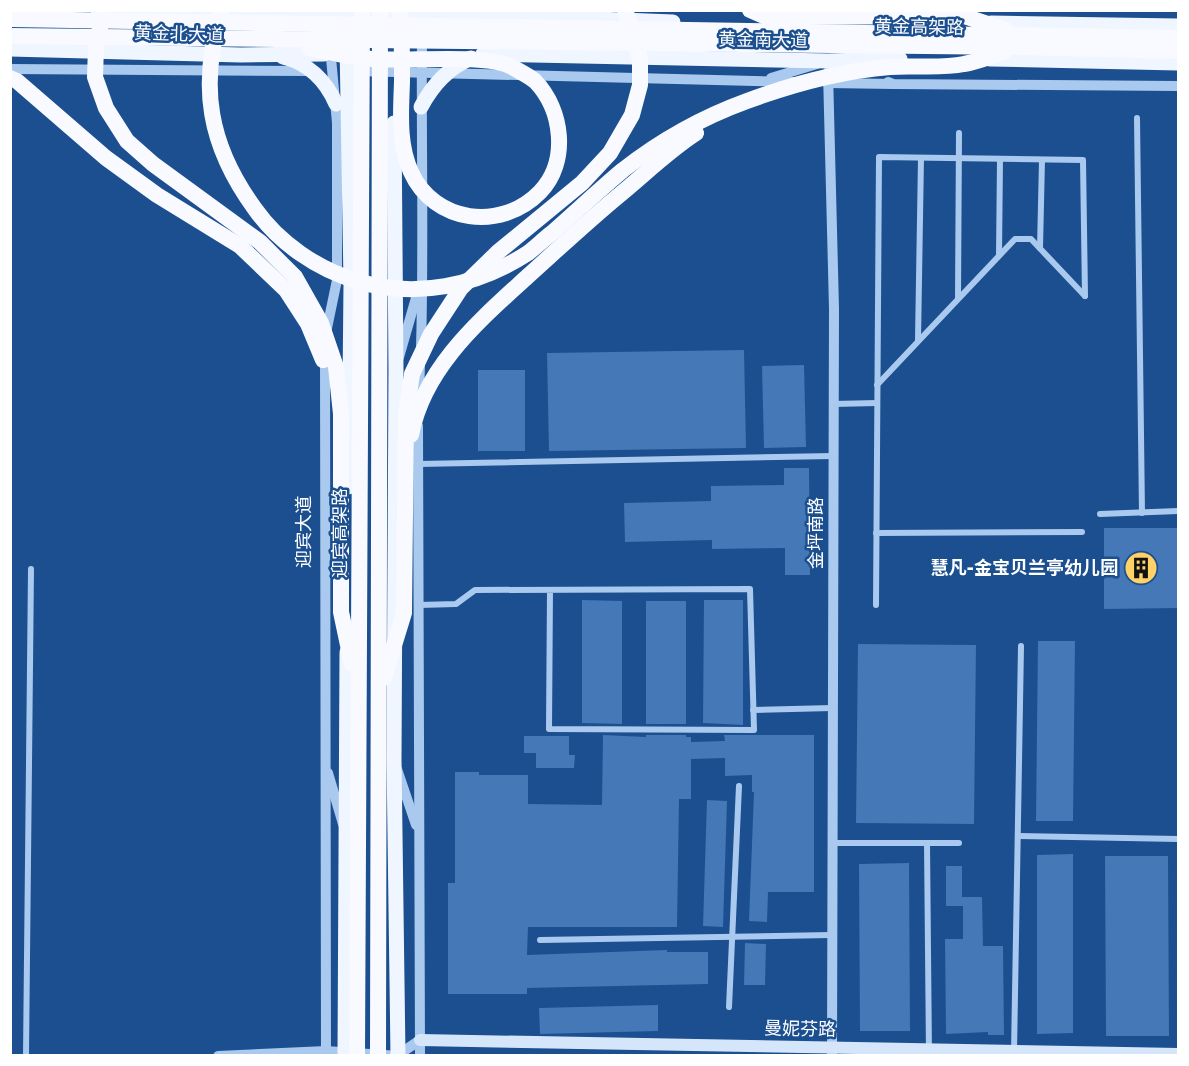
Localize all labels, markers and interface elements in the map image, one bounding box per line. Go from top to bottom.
street label: 黄金高架路 [874,15,964,38]
street label: 黄金北大道 [134,21,224,46]
street label: 黄金南大道 [718,28,808,51]
street label: 迎宾高架路 [329,488,350,578]
street label: 迎宾大道 [293,496,314,568]
street label: 金坪南路 [805,497,826,569]
building icon: 慧凡-金宝贝兰亭幼儿园 [1123,550,1159,586]
place label: 慧凡-金宝贝兰亭幼儿园 [931,557,1118,578]
street label: 曼妮芬路 [764,1017,836,1040]

